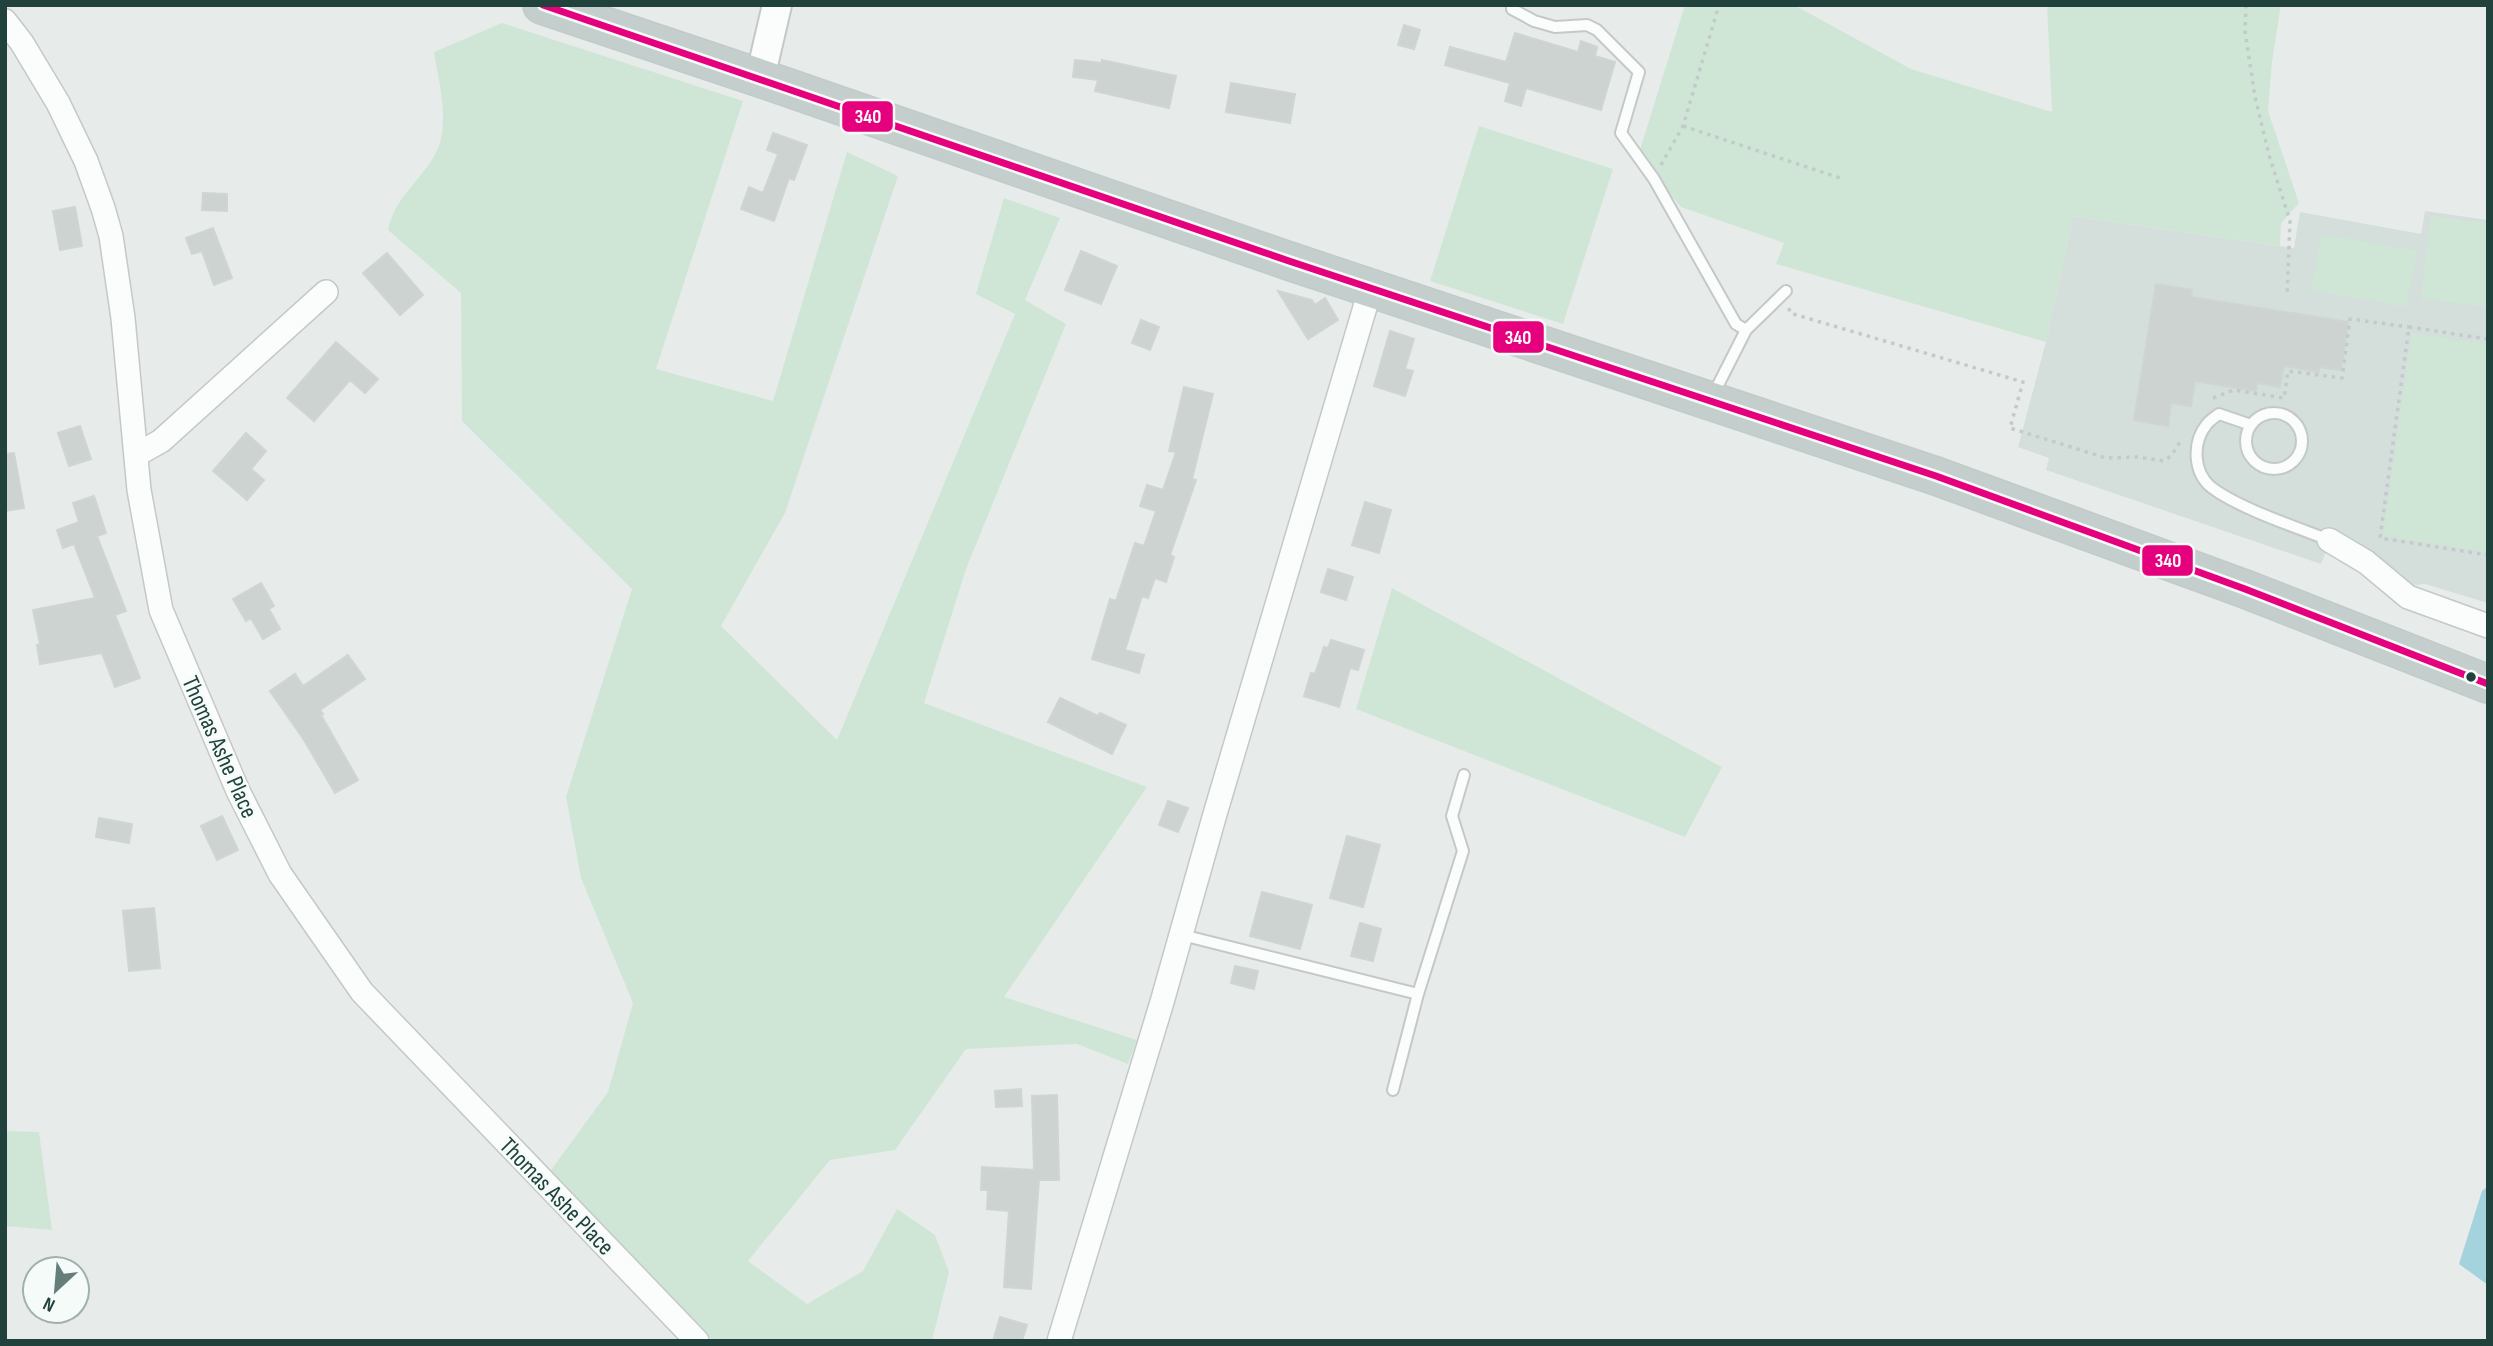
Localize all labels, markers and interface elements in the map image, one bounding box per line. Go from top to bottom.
line badge: 340 [841,100,894,133]
text: 340 [855,106,881,129]
line badge: 340 [1492,320,1545,354]
text: 340 [1505,327,1531,350]
line badge: 340 [2141,544,2194,577]
text: 340 [2155,550,2181,573]
unlabelled marker [2464,670,2478,684]
street label: Thomas Ashe Place [175,672,264,823]
street label: Thomas Ashe Place [493,1131,620,1261]
north arrow [21,1255,91,1325]
text: N [40,1291,59,1316]

